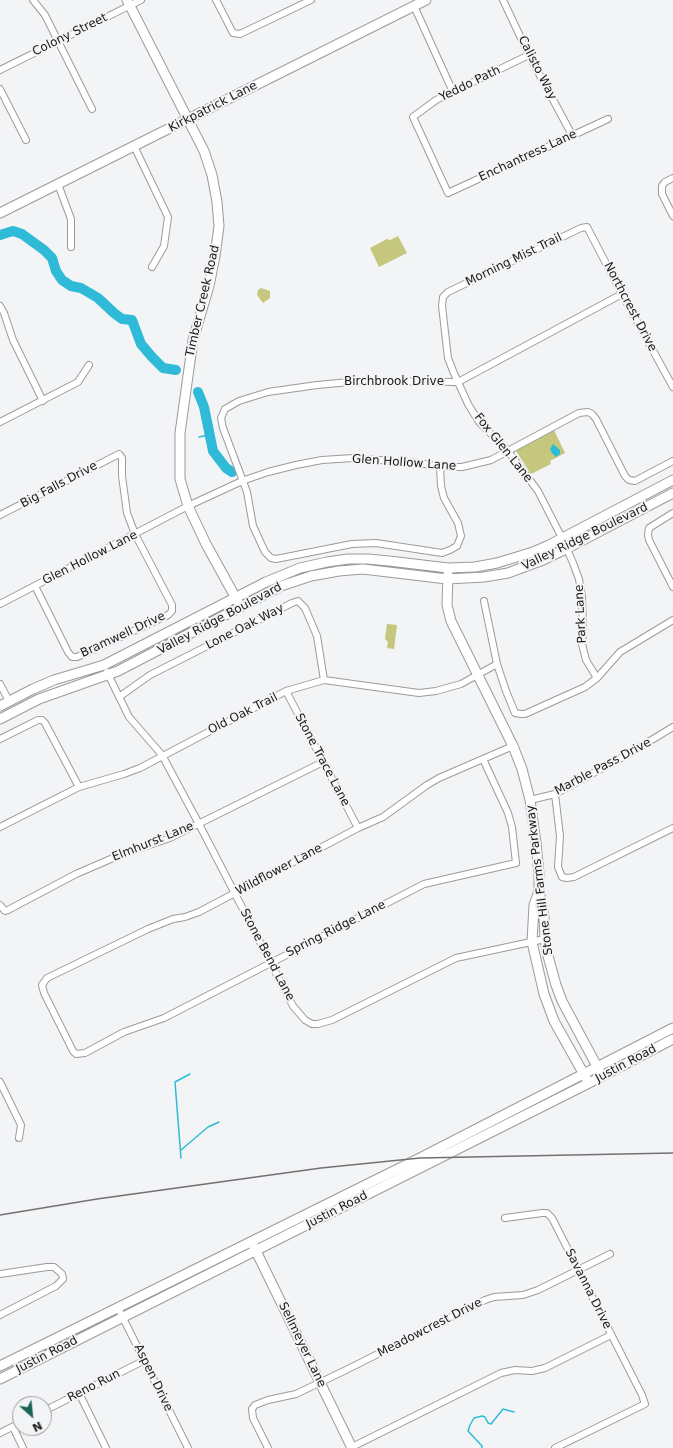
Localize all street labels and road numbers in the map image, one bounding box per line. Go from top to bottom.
street label: Colony Street [30,11,110,59]
street label: Calisto Way [515,34,559,102]
street label: Yeddo Path [437,63,503,105]
street label: Kirkpatrick Lane [166,78,260,136]
street label: Enchantress Lane [477,127,579,185]
street label: Morning Mist Trail [463,230,565,290]
street label: Timber Creek Road [183,244,223,358]
street label: Northcrest Drive [600,260,660,354]
street label: Birchbrook Drive [344,375,444,389]
street label: Fox Glen Lane [471,411,535,485]
street label: Glen Hollow Lane [351,452,457,474]
street label: Big Falls Drive [18,459,100,511]
street label: Valley Ridge Boulevard [520,500,650,574]
street label: Glen Hollow Lane [40,528,140,588]
street label: Valley Ridge Boulevard [156,580,284,658]
street label: Park Lane [572,584,590,644]
street label: Lone Oak Way [204,601,286,653]
street label: Bramwell Drive [78,609,168,661]
street label: Old Oak Trail [206,690,280,738]
street label: Stone Trace Lane [291,711,353,809]
street label: Marble Pass Drive [552,735,654,799]
street label: Stone Hill Farms Parkway [524,804,556,956]
street label: Elmhurst Lane [110,819,196,865]
street label: Wildflower Lane [233,841,325,899]
street label: Spring Ridge Lane [284,898,388,960]
street label: Stone Bend Lane [237,907,297,1003]
street label: Justin Road [593,1042,659,1086]
street label: Justin Road [304,1188,370,1232]
street label: Savanna Drive [562,1247,614,1331]
street label: Meadowcrest Drive [375,1295,485,1361]
street label: Sellmeyer Lane [275,1300,329,1390]
street label: Justin Road [14,1333,80,1377]
street label: Aspen Drive [131,1342,175,1414]
street label: Reno Run [65,1367,123,1405]

